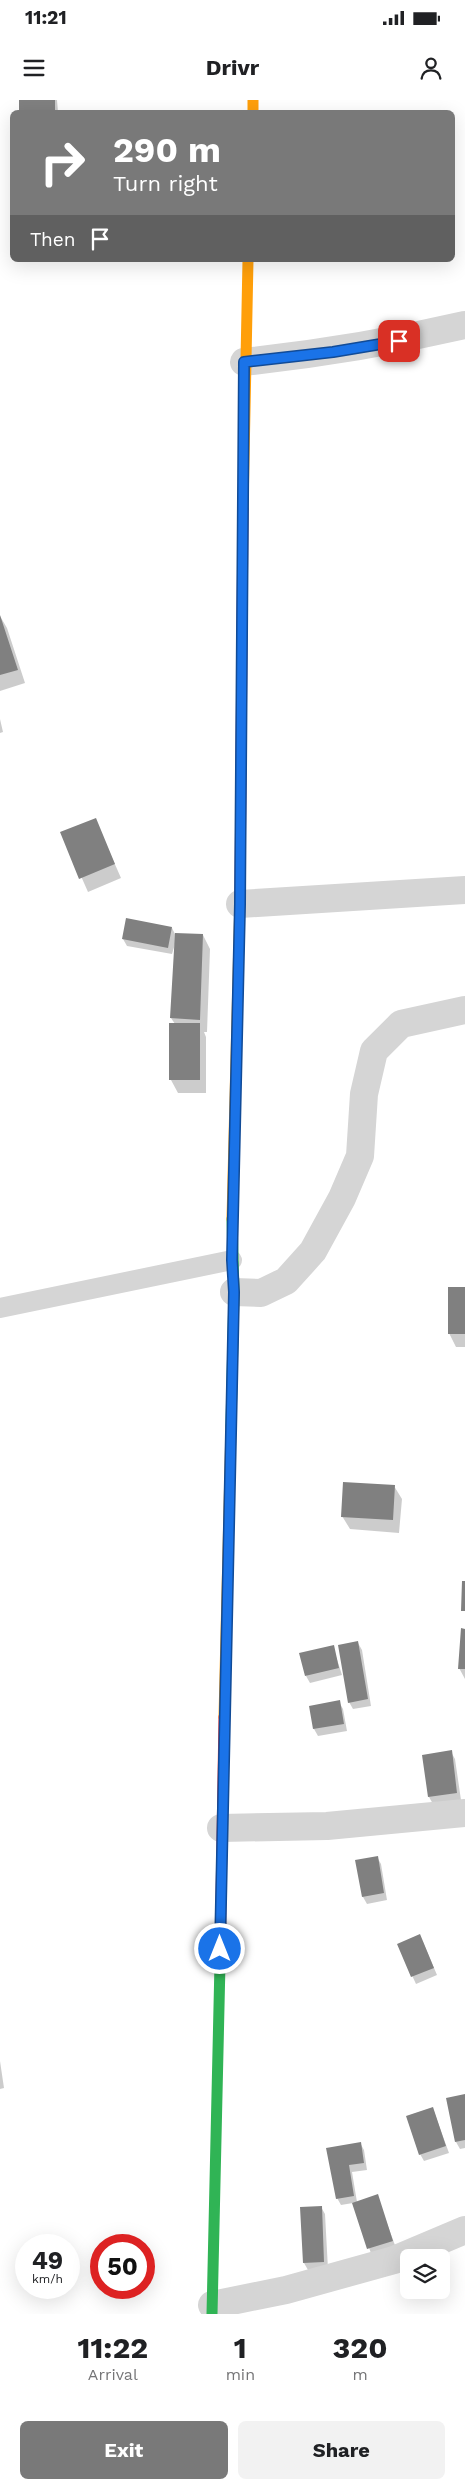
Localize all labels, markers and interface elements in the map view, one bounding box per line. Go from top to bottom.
text: 11:21 [25,6,67,29]
icon: menu [20,54,48,82]
icon: person [417,54,445,82]
text: Drivr [206,55,259,80]
text: 290 m [113,129,221,171]
icon: right [30,130,95,195]
text: Turn right [113,171,218,196]
icon: arrive [86,225,114,253]
text: Then [30,228,76,251]
pin [378,320,420,362]
icon: arrive [385,327,413,355]
position arrow [193,1922,245,1974]
speed limit sign: 50 [90,2234,155,2299]
text: 49 [32,2246,63,2275]
map controls [400,2249,450,2299]
button: layers [400,2249,450,2299]
text: km/h [32,2272,63,2286]
text: 11:22 [77,2330,148,2365]
text: 1 [234,2330,247,2365]
text: 320 [333,2330,388,2365]
text: Arrival [88,2365,138,2384]
text: min [226,2365,255,2384]
text: m [352,2365,368,2384]
button: Exit [20,2421,228,2479]
button: Share [238,2421,445,2479]

